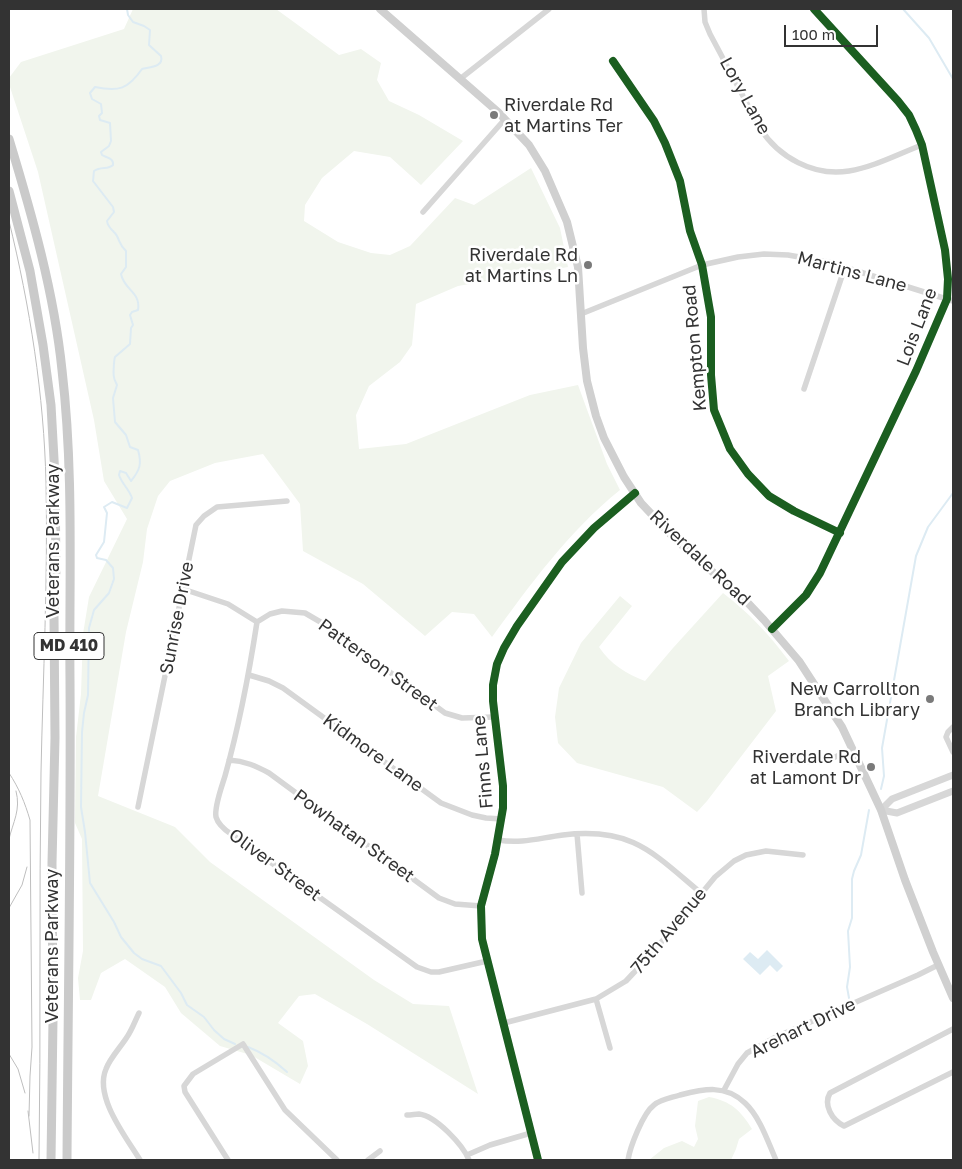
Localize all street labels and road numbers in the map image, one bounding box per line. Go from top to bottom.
street label: Lory Lane [715,54,775,138]
street label: Martins Lane [795,247,909,297]
street label: Kempton Road [679,284,711,412]
street label: Lois Lane [892,285,942,369]
street label: Veterans Parkway [42,464,64,618]
street label: Riverdale Road [645,506,755,610]
street label: Sunrise Drive [155,560,199,676]
street label: Patterson Street [314,614,442,716]
road number: MD 410 [34,632,104,659]
street label: Kidmore Lane [319,709,427,797]
street label: Finns Lane [468,714,498,810]
street label: Powhatan Street [289,785,419,887]
street label: Oliver Street [225,824,325,906]
street label: Veterans Parkway [41,869,63,1023]
street label: 75th Avenue [627,883,711,979]
street label: Arehart Drive [747,993,859,1063]

